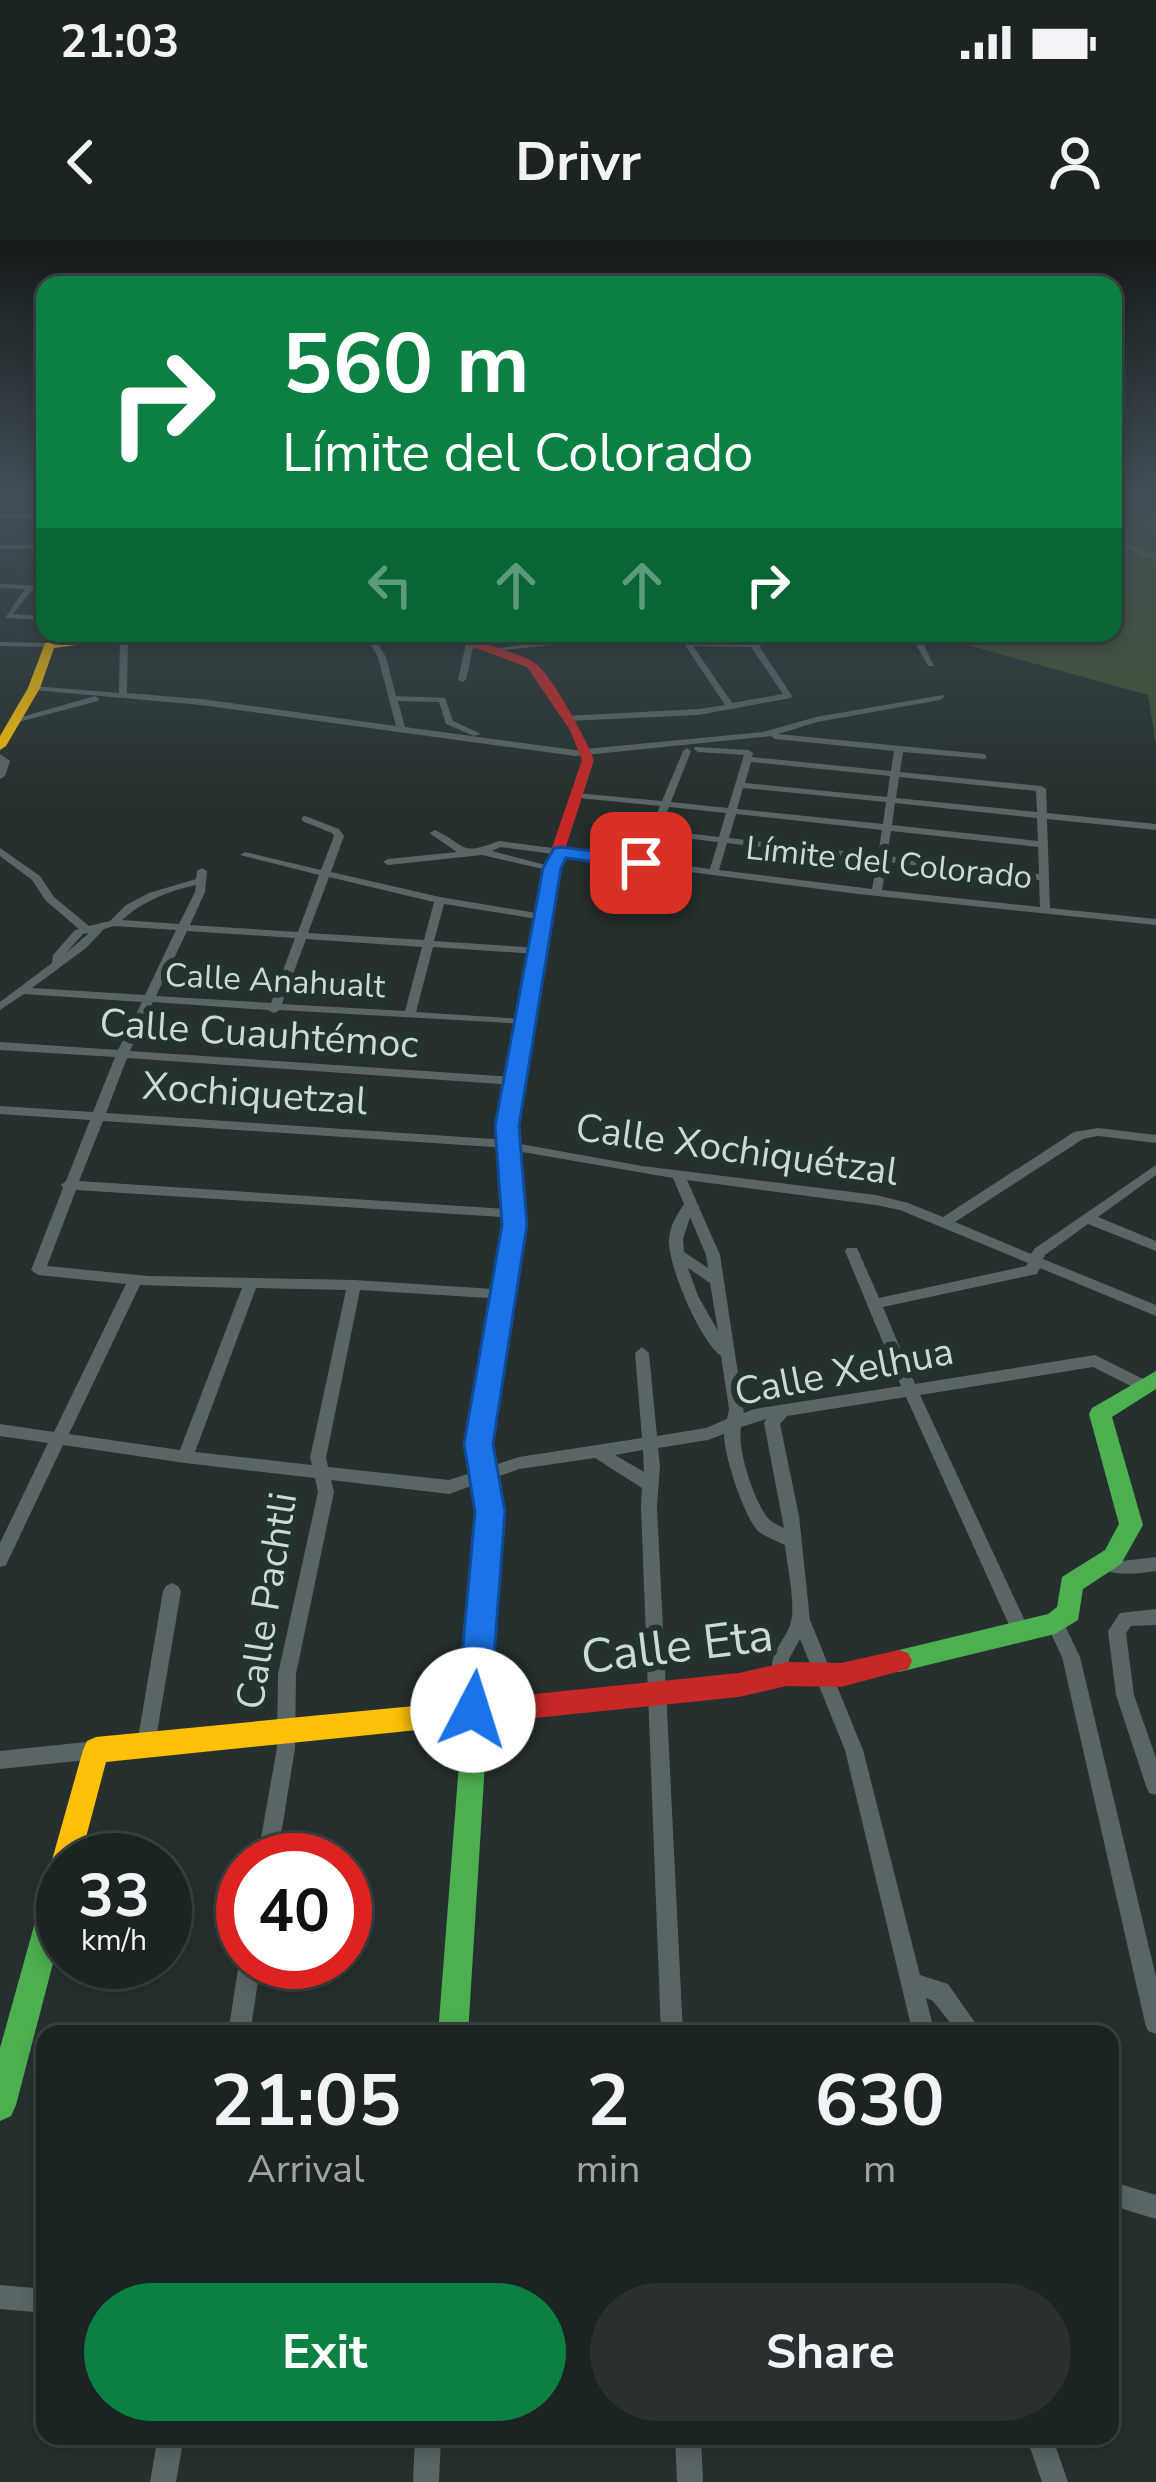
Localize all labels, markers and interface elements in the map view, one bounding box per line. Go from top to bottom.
text: 21:03 [60,12,179,73]
text: Drivr [515,125,641,199]
icon: back [48,129,114,195]
icon: person [1042,129,1108,195]
text: 560 m [282,307,530,422]
icon: right [84,324,240,480]
text: Límite del Colorado [282,416,753,490]
icon: left [357,552,423,618]
icon: ahead [483,552,549,618]
icon: ahead [609,552,675,618]
icon: right [735,552,801,618]
pin [590,812,692,914]
street label: Límite del Colorado [743,826,1035,900]
icon: arrive [608,830,674,896]
street label: Calle Anahualt [164,953,387,1009]
street label: Calle Cuauhtémoc [98,996,420,1072]
street label: Xochiquetzal [141,1060,370,1128]
street label: Calle Xochiquétzal [572,1101,902,1199]
street label: Calle Xelhua [730,1325,958,1419]
street label: Calle Pachtli [224,1489,310,1713]
street label: Calle Eta [577,1601,777,1691]
position arrow [410,1647,536,1773]
speed limit sign: 40 [216,1833,372,1989]
text: 33 [78,1855,150,1937]
text: km/h [81,1920,147,1961]
text: 21:05 [211,2052,401,2150]
text: 2 [586,2052,630,2150]
text: 630 [815,2052,944,2150]
text: Arrival [247,2143,365,2196]
text: min [576,2143,640,2196]
text: m [863,2143,896,2196]
button: Exit [84,2283,566,2421]
button: Share [590,2283,1071,2421]

